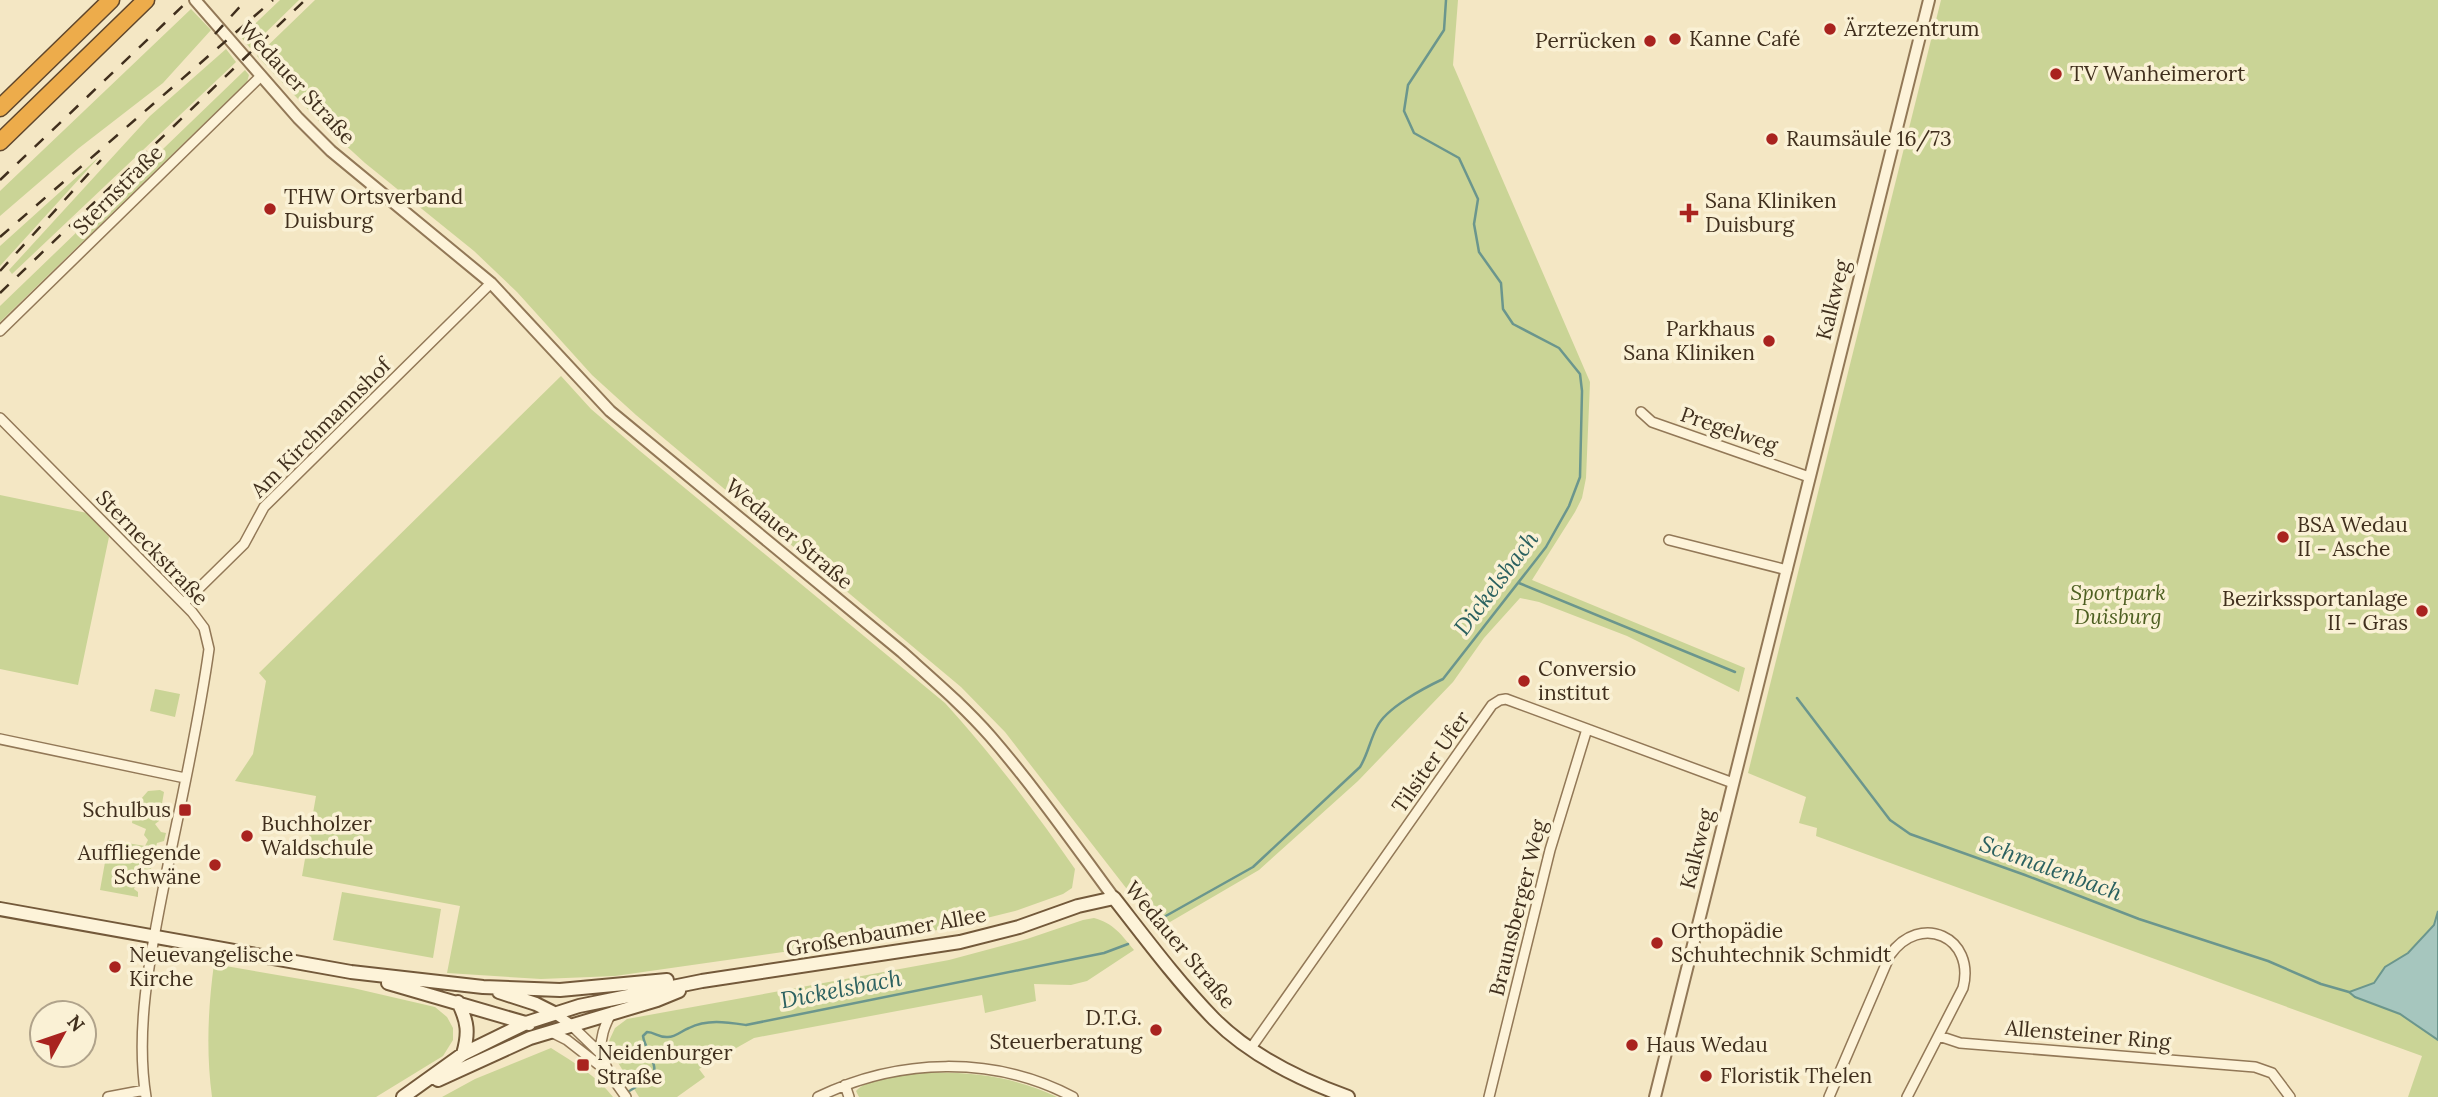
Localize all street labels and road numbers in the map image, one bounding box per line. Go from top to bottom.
street label: Wedauer Straße [233,15,361,150]
street label: Sternstraße [67,139,168,240]
street label: Kalkweg [1810,257,1856,343]
street label: Am Kirchmannshof [244,351,398,504]
street label: Pregelweg [1677,400,1782,459]
street label: Wedauer Straße [720,472,859,595]
street label: Sterneckstraße [90,484,214,611]
street label: Tilsiter Ufer [1386,706,1476,818]
street label: Kalkweg [1674,806,1720,892]
street label: Braunsberger Weg [1483,817,1553,999]
street label: Wedauer Straße [1119,875,1242,1014]
street label: Großenbaumer Allee [784,901,988,962]
street label: Allensteiner Ring [2003,1014,2172,1055]

